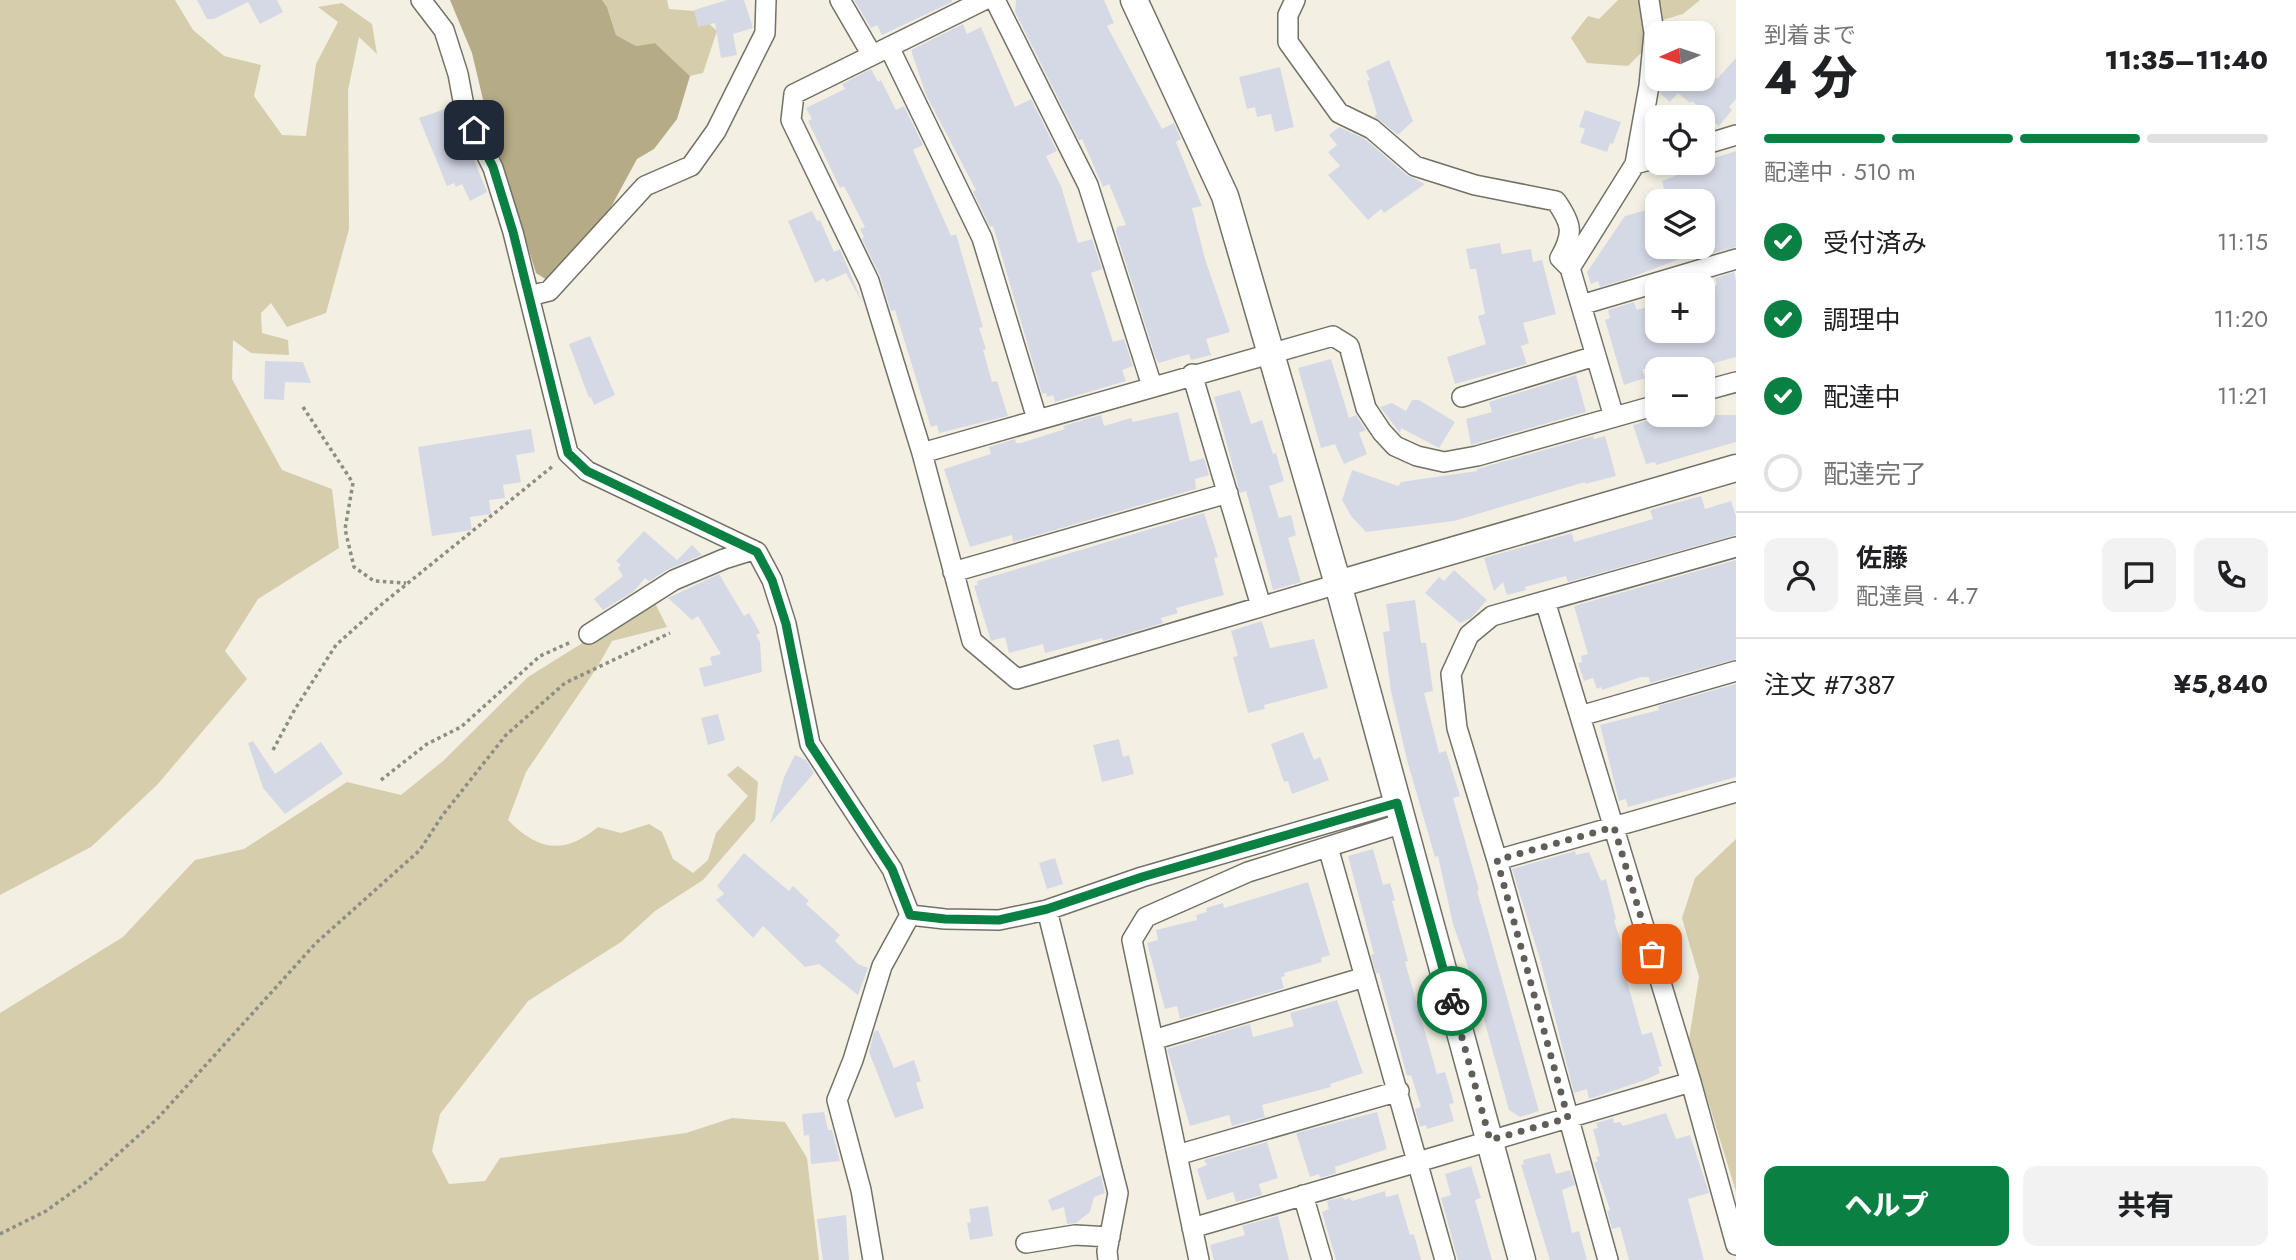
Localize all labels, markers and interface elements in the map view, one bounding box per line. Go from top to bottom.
text: 到着まで [1764,18,1856,52]
north arrow [1645,21,1715,91]
map controls [1645,21,1715,427]
text: 11:35–11:40 [2105,41,2268,79]
text: 4 分 [1764,45,1857,111]
pin [444,100,504,160]
button: locate [1645,105,1715,175]
icon: home [455,111,493,149]
text: 配達中 · 510 m [1764,155,1916,189]
button: layers [1645,189,1715,259]
icon: check [1764,223,1802,261]
text: 受付済み [1823,224,1927,262]
text: 11:15 [2217,225,2268,259]
button: + [1645,273,1715,343]
icon: check [1764,300,1802,338]
text: 調理中 [1823,301,1901,339]
text: 11:20 [2214,302,2268,336]
button: − [1645,357,1715,427]
icon: check [1764,377,1802,415]
text: 配達中 [1823,378,1901,416]
text: 11:21 [2217,379,2268,413]
text: 配達完了 [1823,455,1927,493]
button: person [1764,538,1838,612]
button: chat [2102,538,2176,612]
button: phone [2194,538,2268,612]
text: 佐藤 [1856,539,1908,577]
text: 配達員 · 4.7 [1856,579,1978,613]
text: ¥5,840 [2174,665,2268,703]
text: 注文 #7387 [1764,666,1895,704]
pin [1622,924,1682,984]
icon: bag [1633,935,1671,973]
courier [1417,966,1487,1036]
icon: bike [1433,982,1471,1020]
button: ヘルプ [1764,1166,2009,1246]
button: 共有 [2023,1166,2268,1246]

